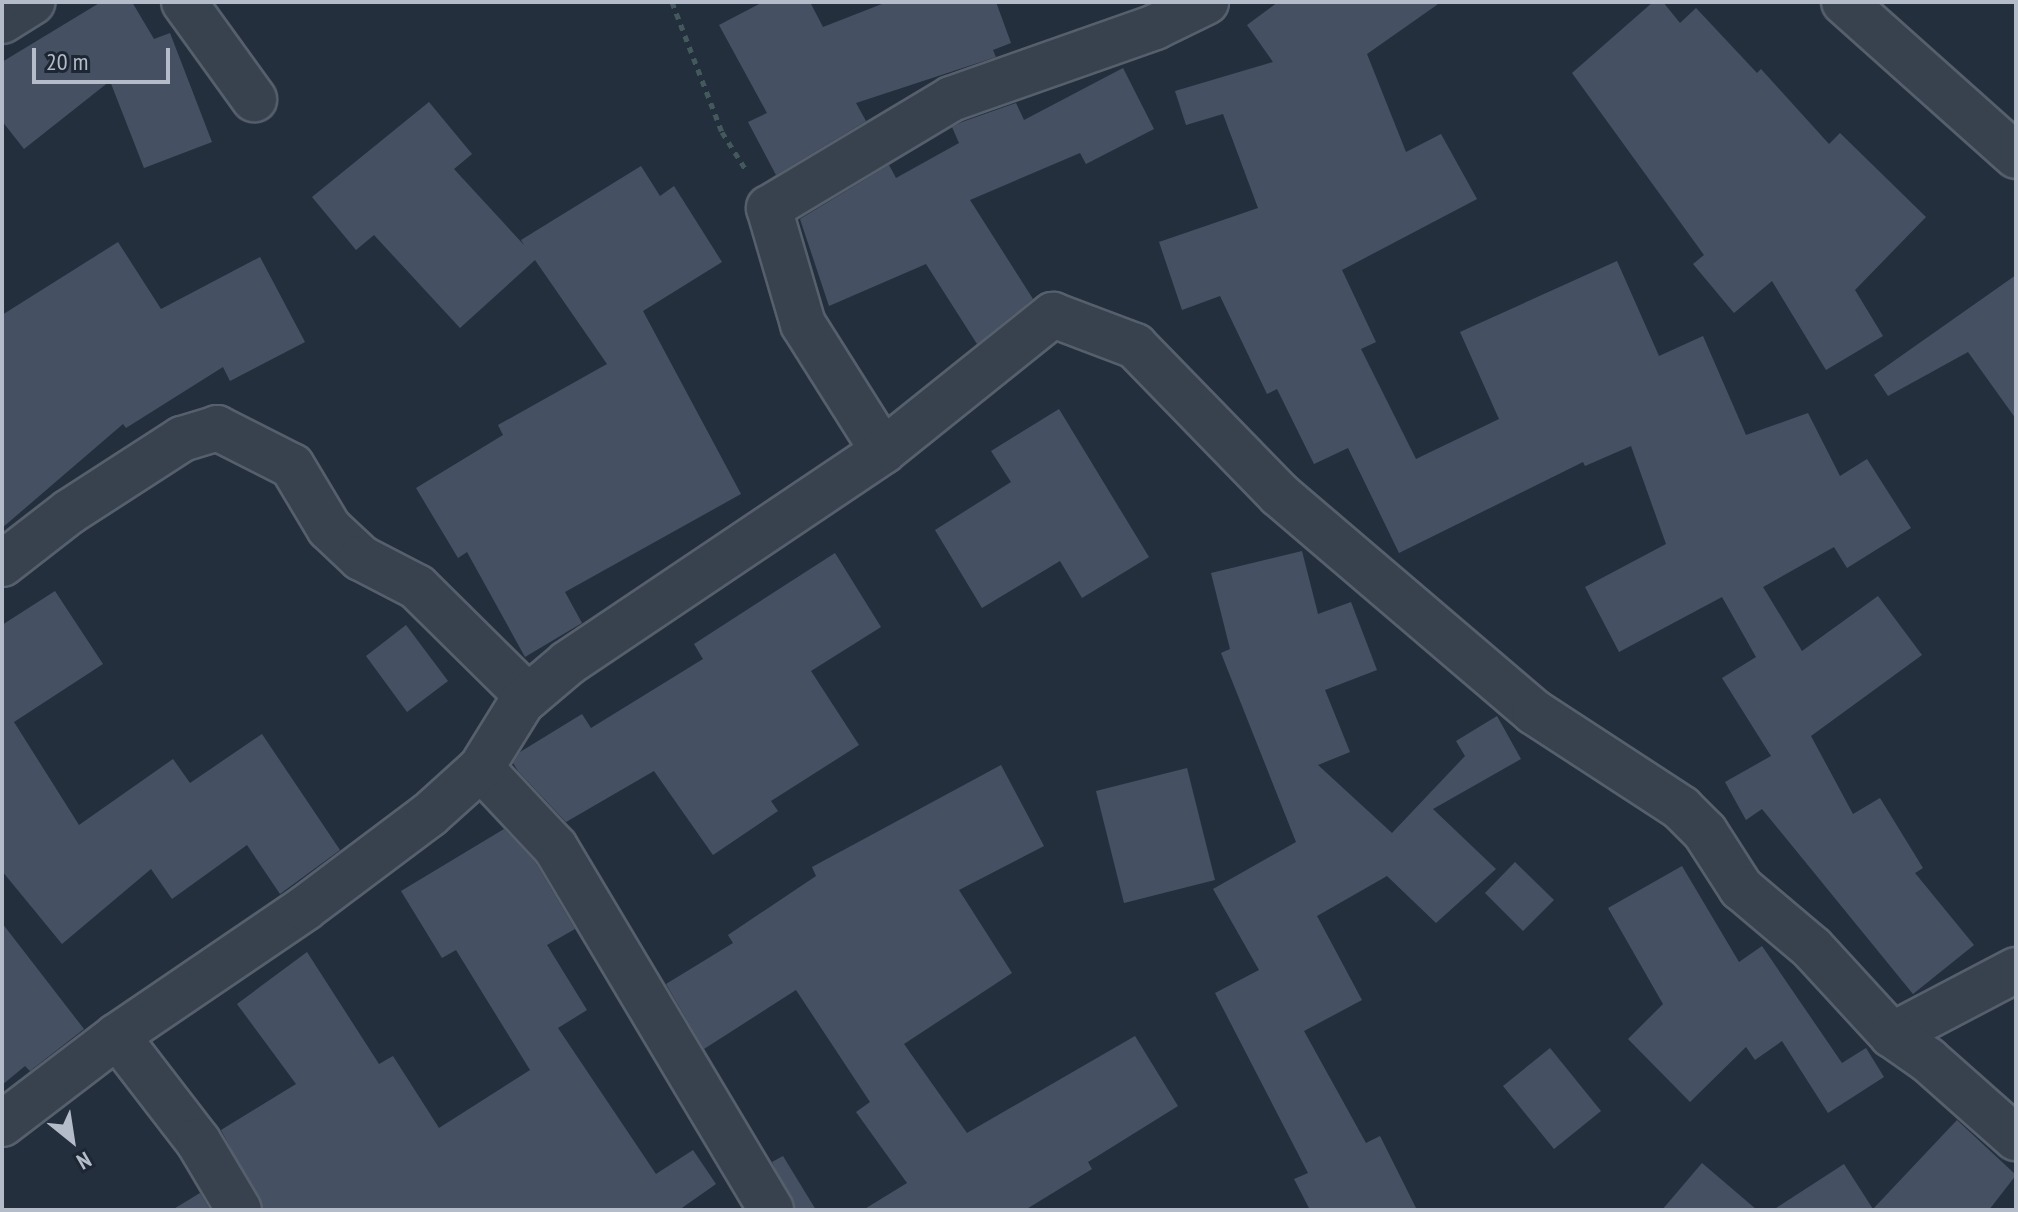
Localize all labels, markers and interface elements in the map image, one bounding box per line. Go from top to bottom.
scale bar [36,32,174,82]
text: 20 m [46,46,88,77]
north arrow [32,1100,112,1180]
text: N [72,1146,96,1176]

